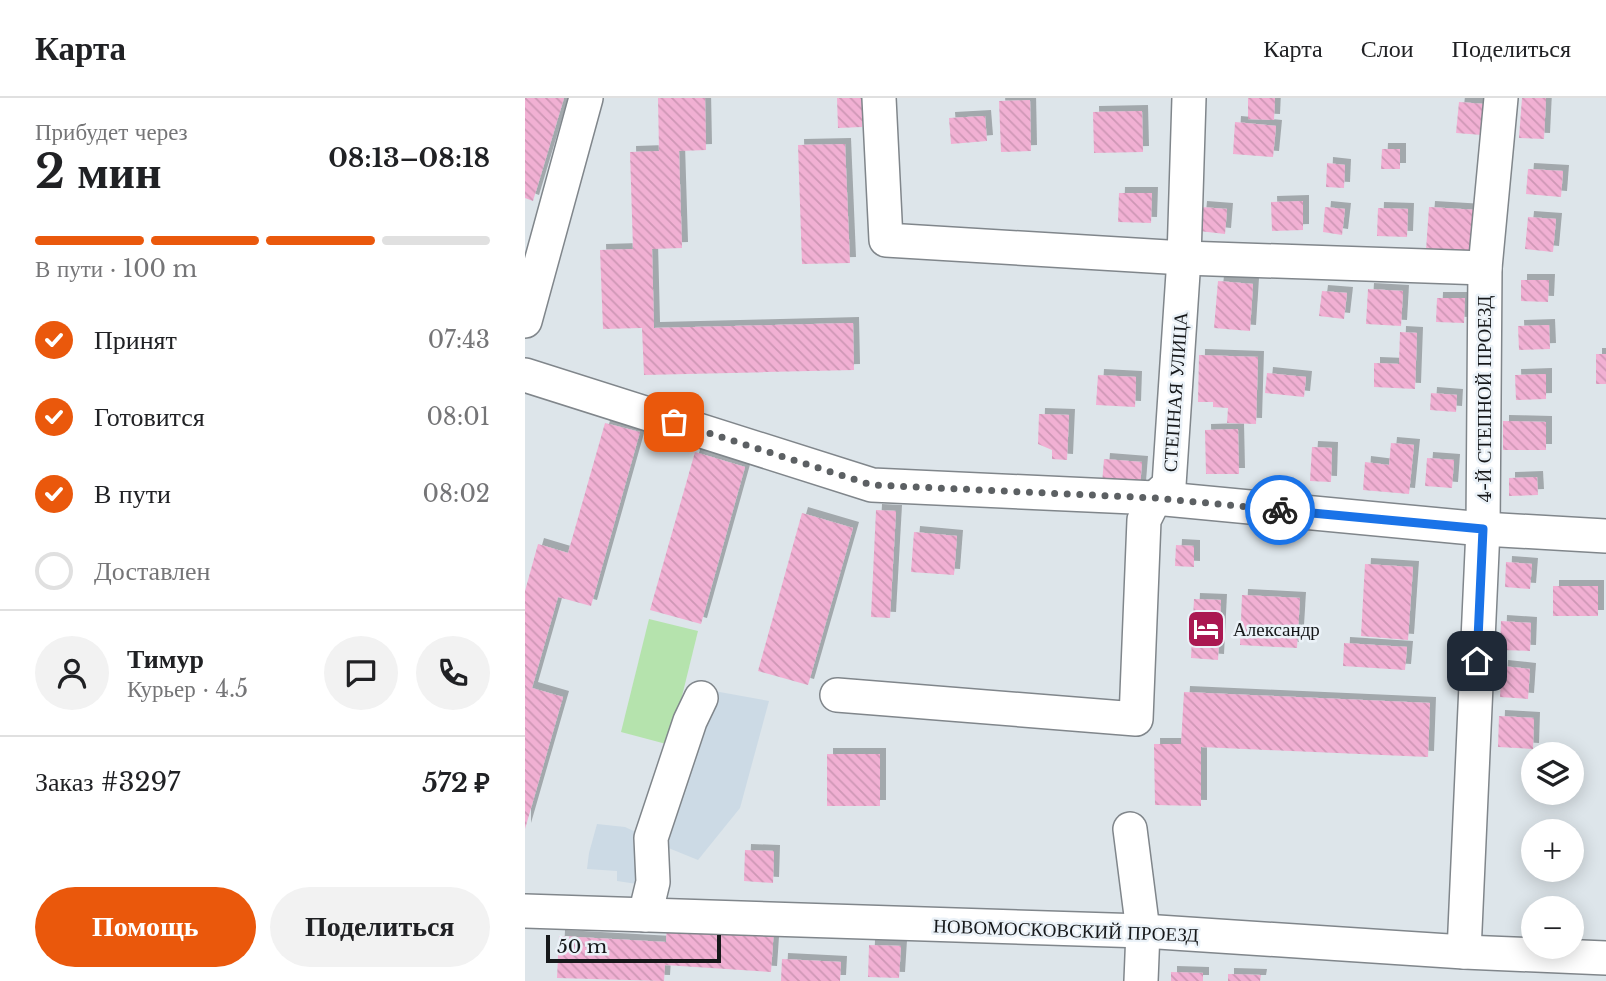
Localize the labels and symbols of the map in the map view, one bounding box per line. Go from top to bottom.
street label: 4-Й СТЕПНОЙ ПРОЕЗД [1473,296,1496,502]
street label: СТЕПНАЯ УЛИЦА [1158,311,1193,473]
pin [644,392,704,452]
courier [1245,475,1315,545]
hotel icon: Александр [1185,608,1227,650]
place label: Александр [1233,618,1320,641]
pin [1447,631,1507,691]
street label: НОВОМОСКОВСКИЙ ПРОЕЗД [933,914,1199,947]
scale bar [546,932,721,964]

